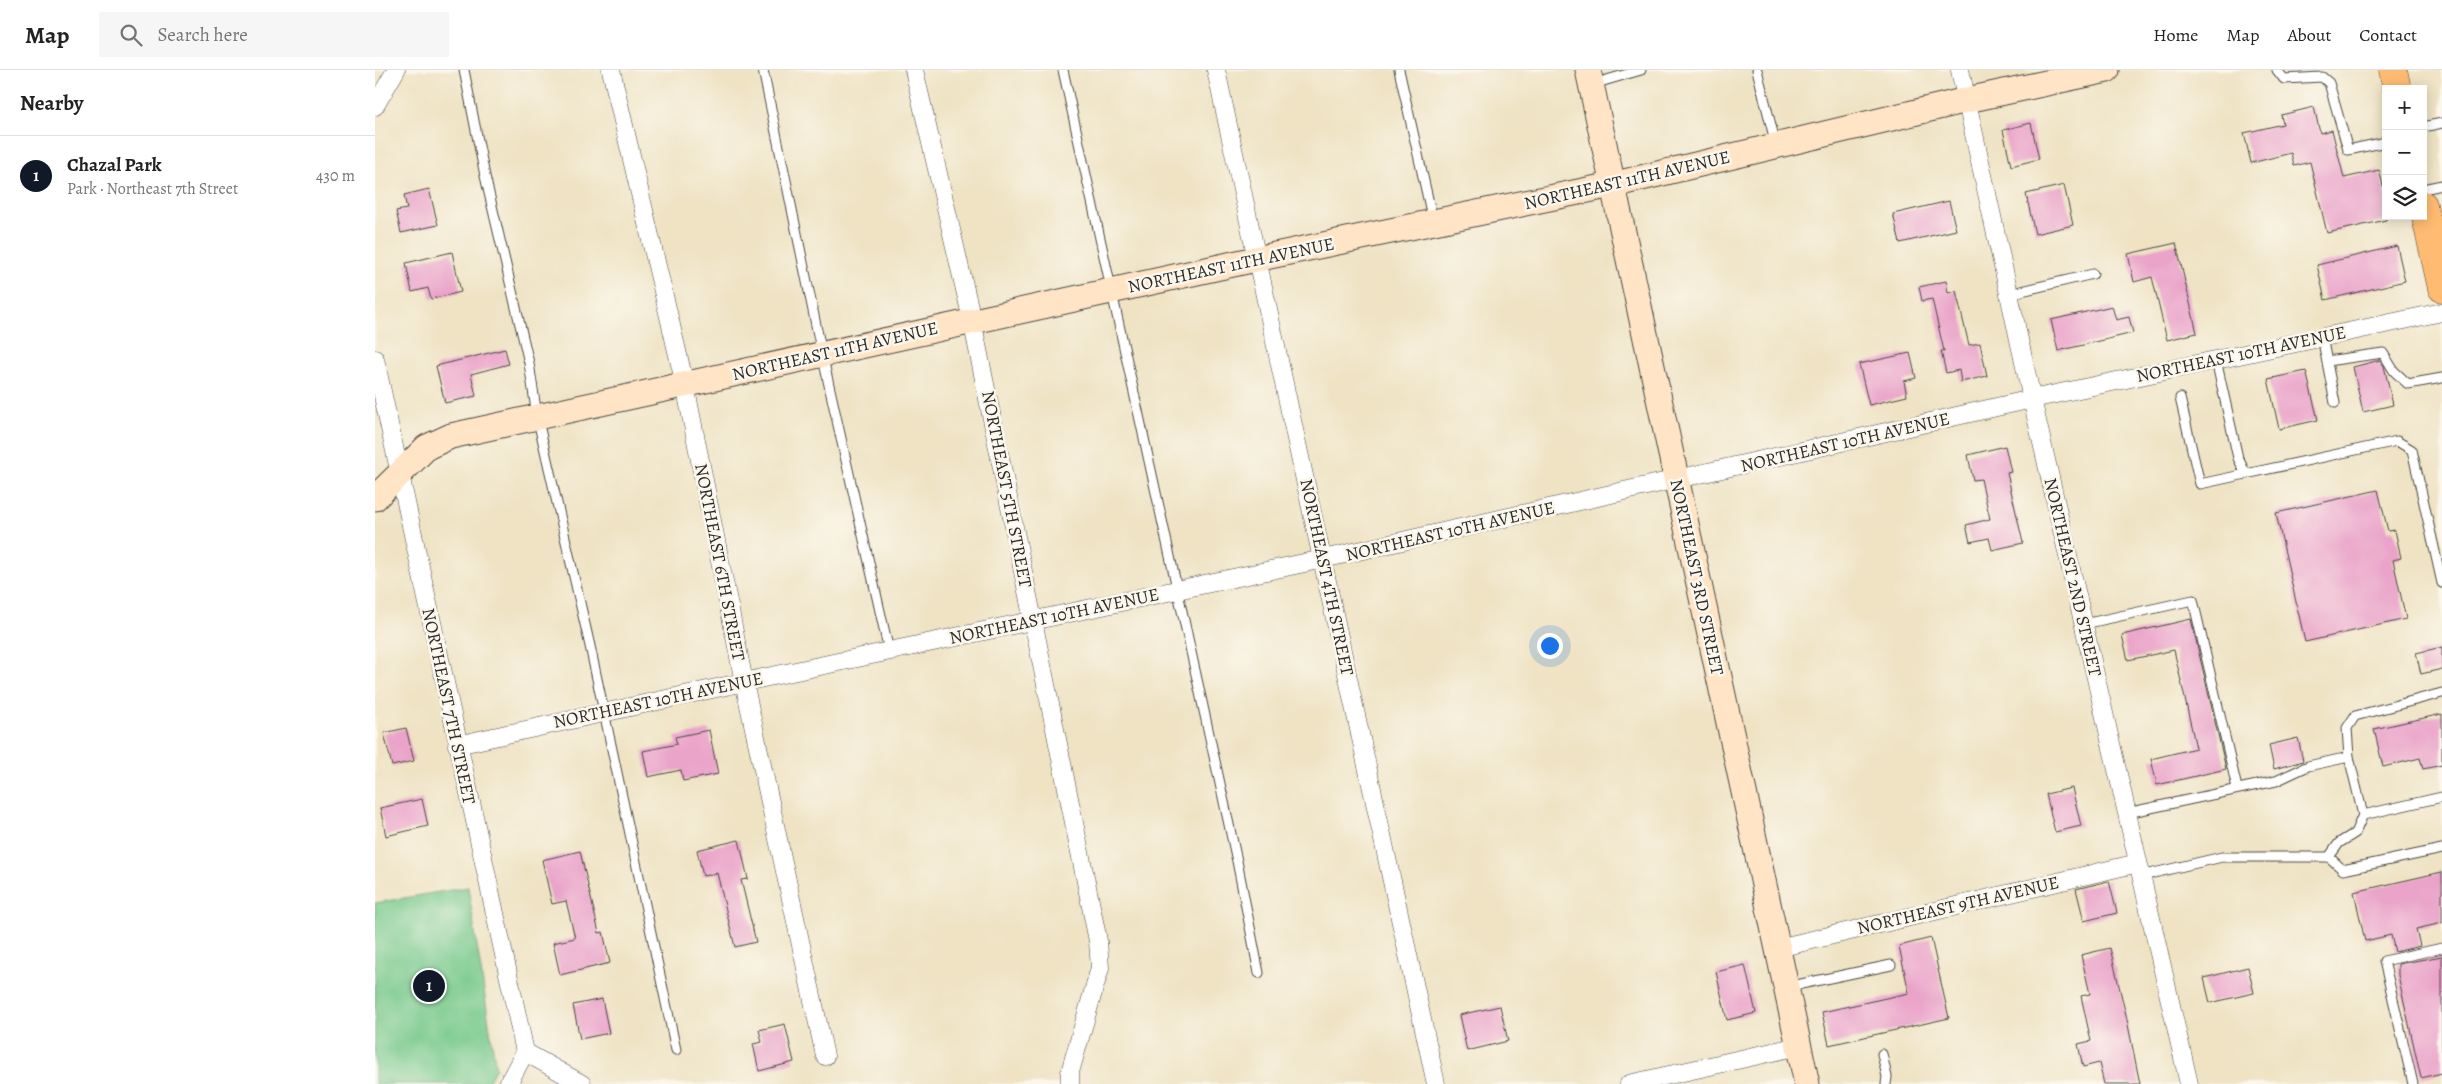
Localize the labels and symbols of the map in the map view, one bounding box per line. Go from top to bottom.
street label: NORTHEAST 11TH AVENUE [1522,145,1732,215]
street label: NORTHEAST 11TH AVENUE [1126,231,1336,299]
street label: NORTHEAST 11TH AVENUE [730,316,940,386]
street label: NORTHEAST 10TH AVENUE [2134,320,2348,388]
street label: NORTHEAST 5TH STREET [976,389,1038,590]
street label: NORTHEAST 10TH AVENUE [1738,406,1952,478]
street label: NORTHEAST 6TH STREET [689,461,751,663]
street label: NORTHEAST 2ND STREET [2038,475,2108,679]
street label: NORTHEAST 4TH STREET [1294,476,1360,678]
street label: NORTHEAST 3RD STREET [1664,477,1730,677]
street label: NORTHEAST 10TH AVENUE [1343,495,1557,567]
street label: NORTHEAST 10TH AVENUE [947,582,1161,650]
street label: NORTHEAST 7TH STREET [416,606,482,806]
your location [1537,633,1563,659]
street label: NORTHEAST 10TH AVENUE [551,666,765,734]
street label: NORTHEAST 9TH AVENUE [1855,870,2061,940]
pin: 1 [413,967,445,1005]

